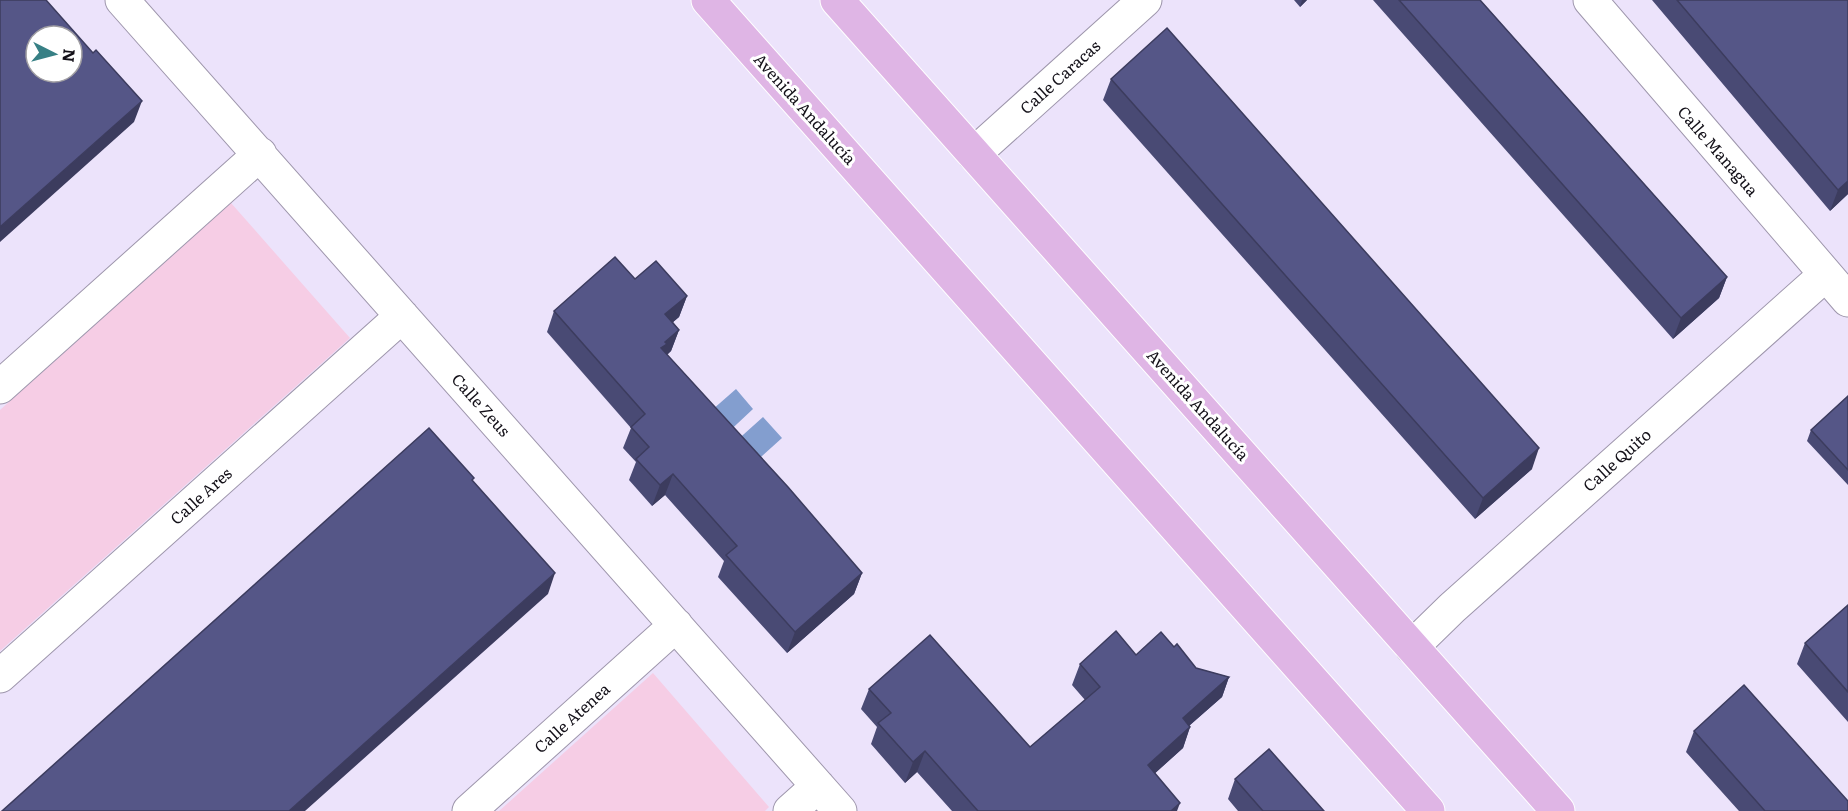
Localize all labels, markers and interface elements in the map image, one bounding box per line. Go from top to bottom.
north arrow [24,24,84,84]
street label: Calle Caracas [1014,34,1105,119]
street label: Avenida Andalucía [749,47,863,170]
text: N [57,48,83,64]
street label: Calle Managua [1673,100,1765,201]
street label: Avenida Andalucía [1142,343,1256,466]
street label: Calle Zeus [447,367,517,441]
street label: Calle Quito [1577,422,1656,496]
street label: Calle Ares [164,461,237,530]
street label: Calle Atenea [528,676,615,758]

